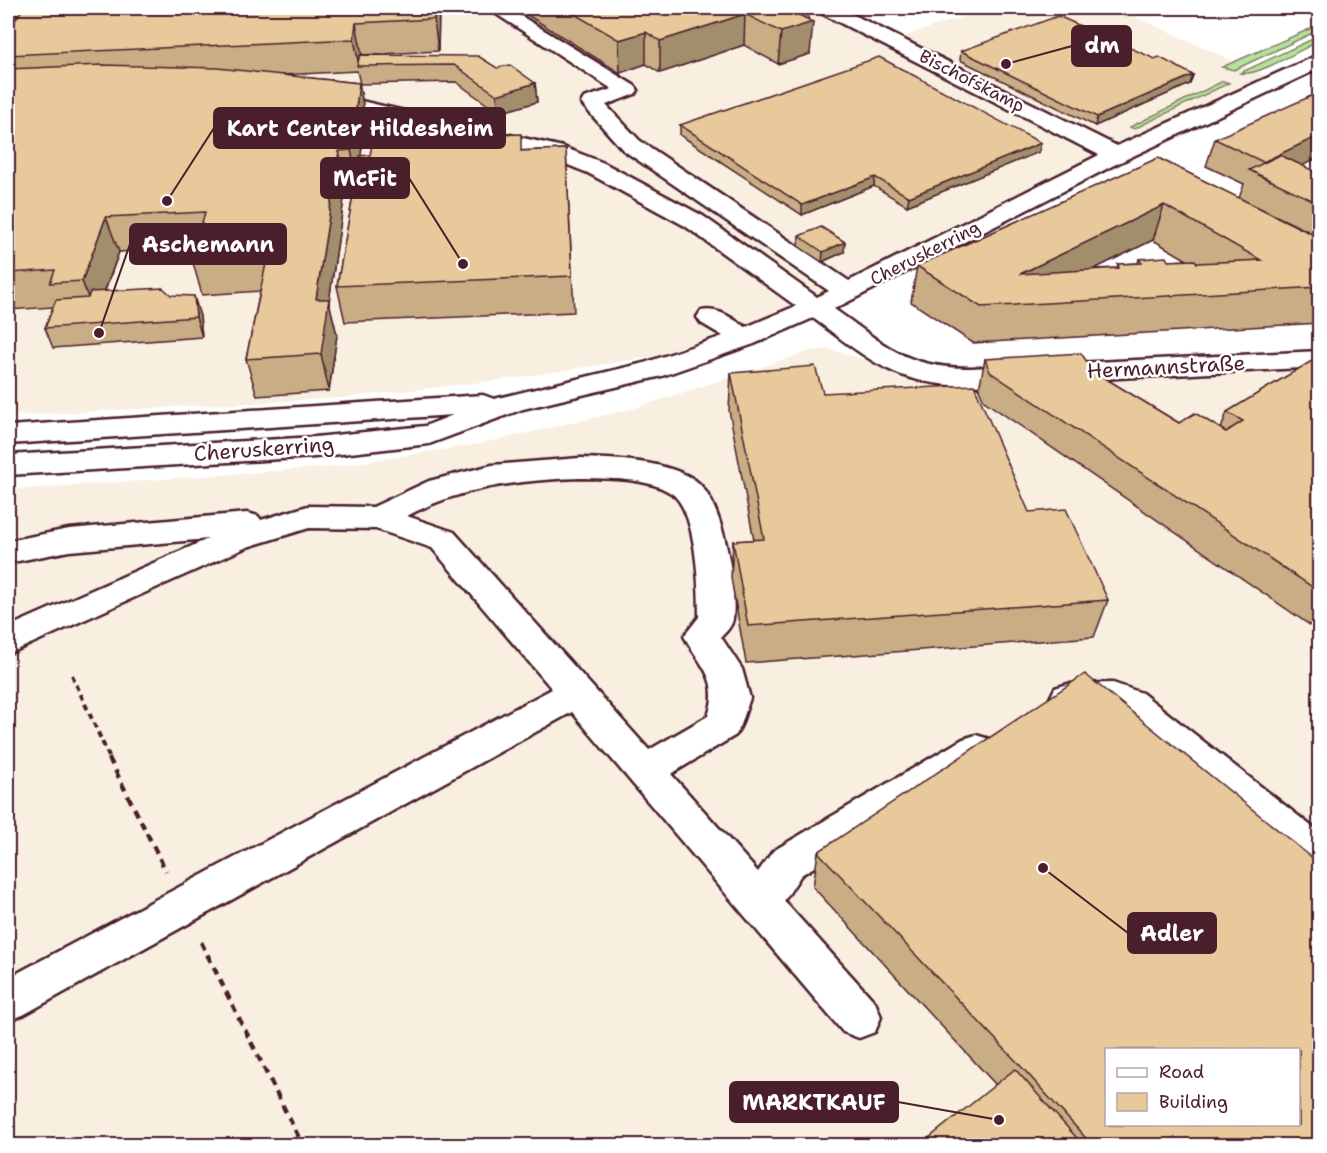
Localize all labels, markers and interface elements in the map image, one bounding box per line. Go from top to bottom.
callout: dm [1072,26,1131,66]
text: dm [1085,31,1119,60]
street label: Bischofskamp [915,44,1029,118]
callout: Kart Center Hildesheim [214,108,505,148]
text: Kart Center Hildesheim [227,114,493,143]
callout: McFit [321,158,409,198]
text: McFit [333,164,397,193]
street label: Cheruskerring [866,215,984,291]
callout: Aschemann [130,224,286,264]
text: Aschemann [142,230,275,259]
street label: Hermannstraße [1086,349,1246,385]
street label: Cheruskerring [193,430,335,468]
callout: Adler [1128,913,1216,953]
text: Adler [1140,919,1204,948]
legend [1105,1048,1300,1126]
text: Road [1159,1060,1204,1084]
callout: MARKTKAUF [730,1082,898,1122]
text: MARKTKAUF [742,1088,886,1117]
text: Building [1159,1090,1228,1114]

